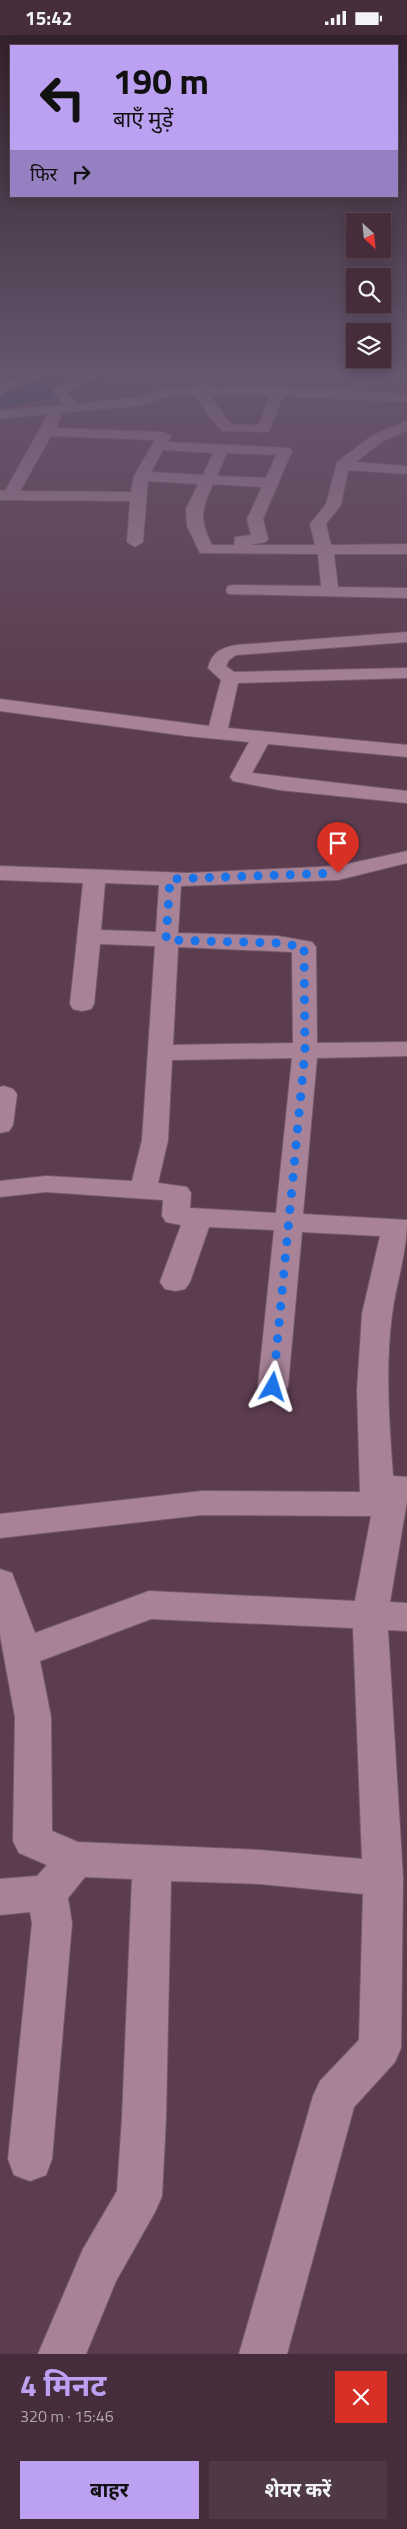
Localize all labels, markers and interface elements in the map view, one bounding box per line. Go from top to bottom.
text: 15:42 [25,3,72,32]
text: 190 m [113,54,209,108]
icon: left [30,65,95,130]
text: बाएँ मुड़ें [113,102,173,136]
text: फिर [30,159,57,188]
icon: right [67,160,95,188]
north arrow [346,213,391,257]
map controls [346,213,391,368]
button: search [346,268,391,313]
button: layers [346,323,391,368]
pin [317,822,359,873]
icon: arrive [324,829,352,857]
position arrow [246,1360,298,1412]
text: 4 मिनट [20,2362,106,2408]
button: close [335,2371,387,2423]
text: 320 m · 15:46 [20,2404,114,2428]
button: बाहर [20,2461,199,2519]
button: शेयर करें [209,2461,387,2519]

